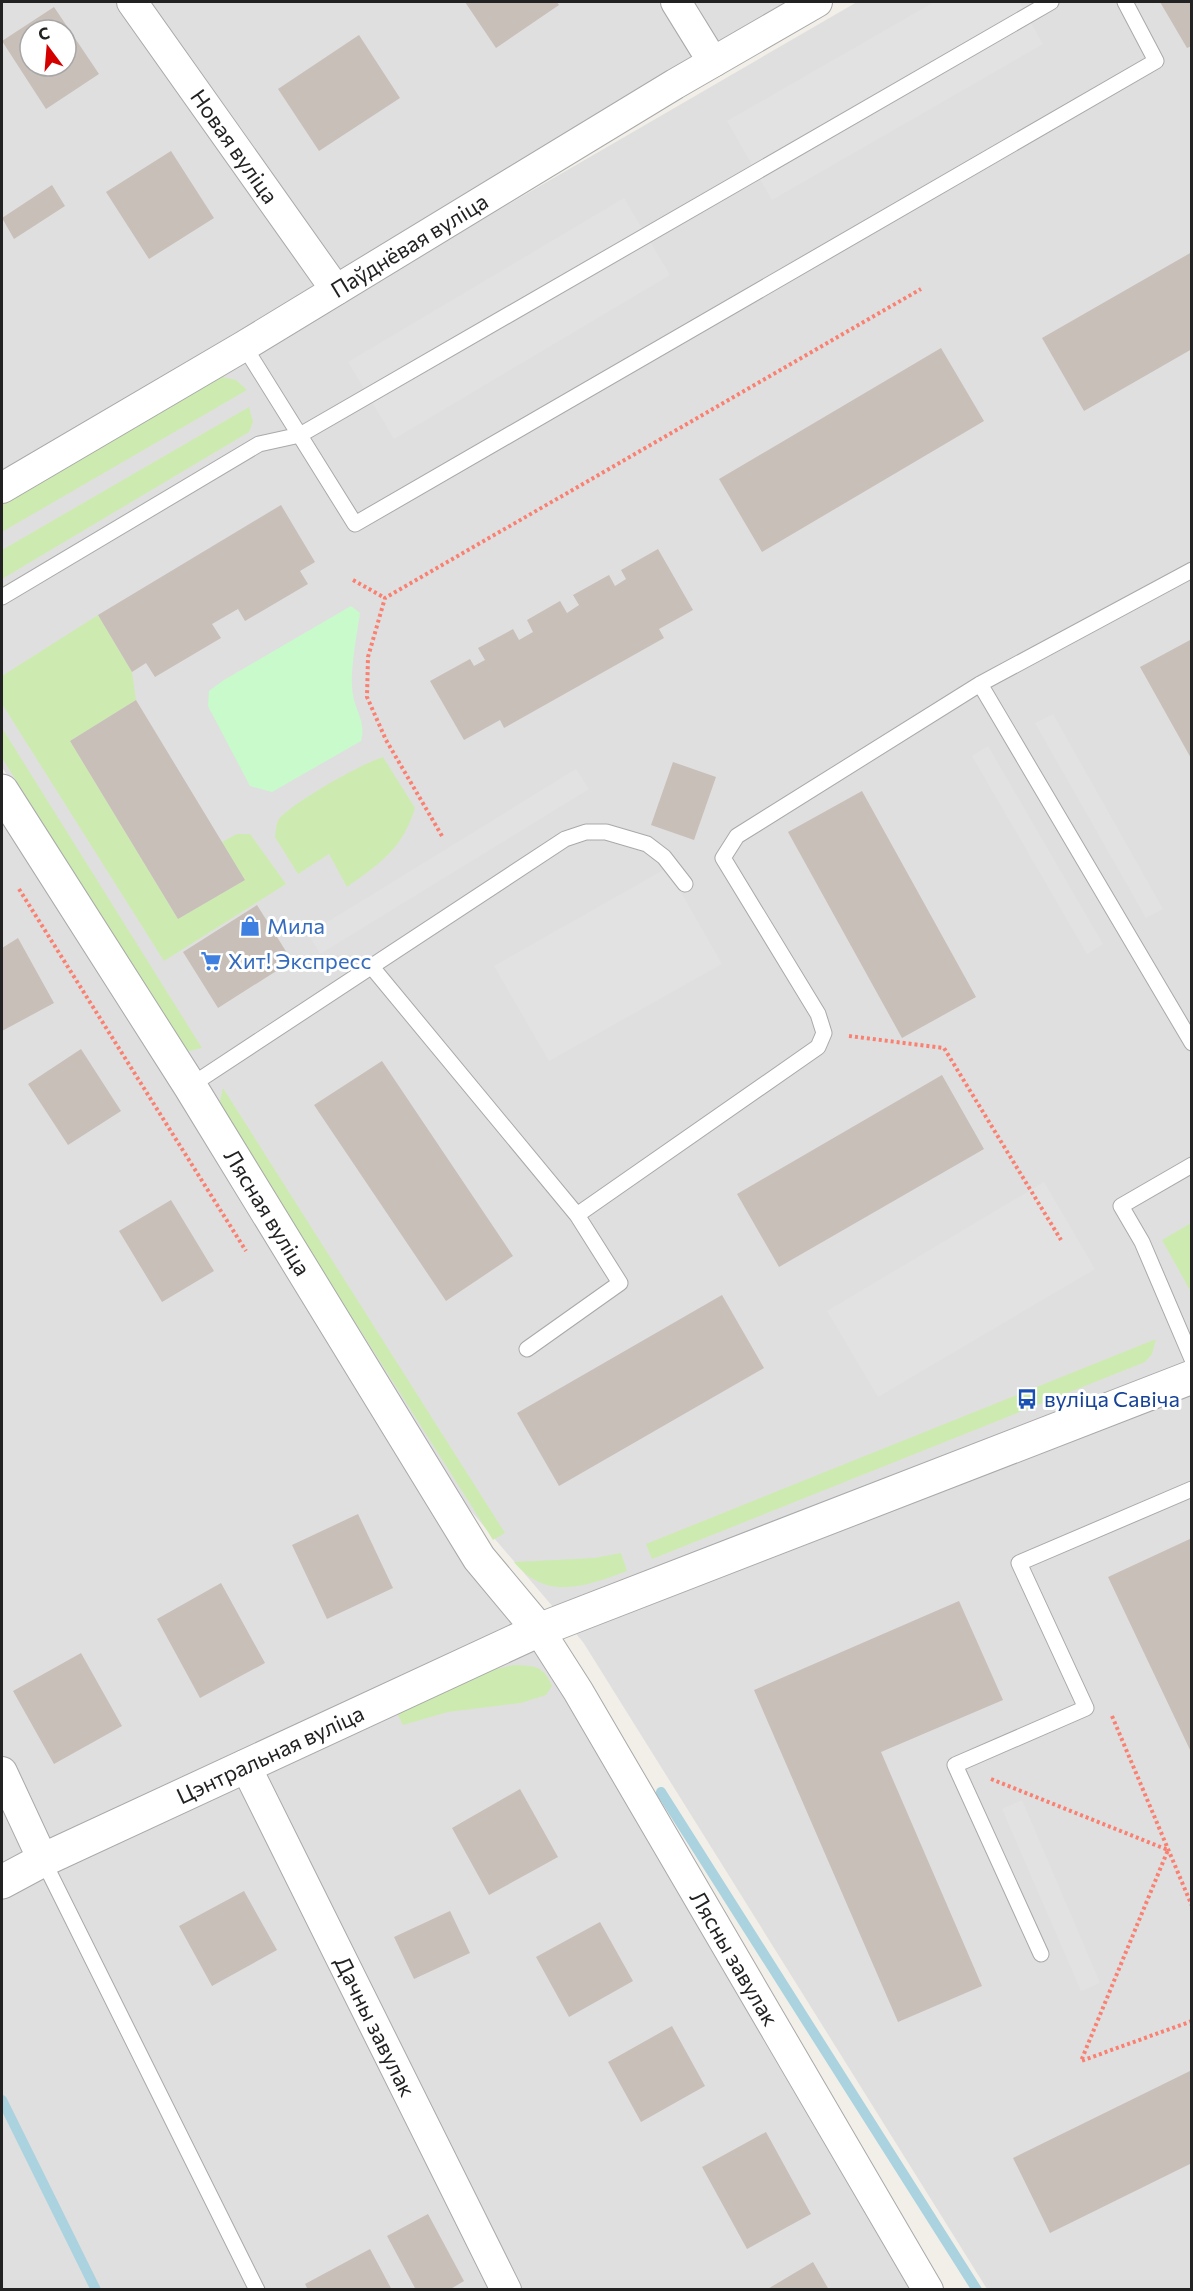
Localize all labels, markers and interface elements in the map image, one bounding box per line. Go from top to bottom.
north arrow [18,18,78,78]
text: С [36,22,52,44]
street label: Новая вуліца [185,84,284,208]
street label: Паўднёвая вуліца [326,187,493,303]
place label: Мила [267,912,325,939]
shop icon: Мила [238,914,262,938]
place label: Хит! Экспресс [228,947,371,974]
supermarket icon: Хит! Экспресс [199,949,223,973]
street label: Лясная вуліца [219,1144,317,1280]
place label: вуліца Савіча [1044,1385,1180,1412]
bus stop icon: вуліца Савіча [1015,1387,1039,1411]
street label: Цэнтральная вуліца [172,1699,368,1809]
street label: Лясны завулак [685,1886,785,2031]
street label: Дачны завулак [329,1952,422,2101]

